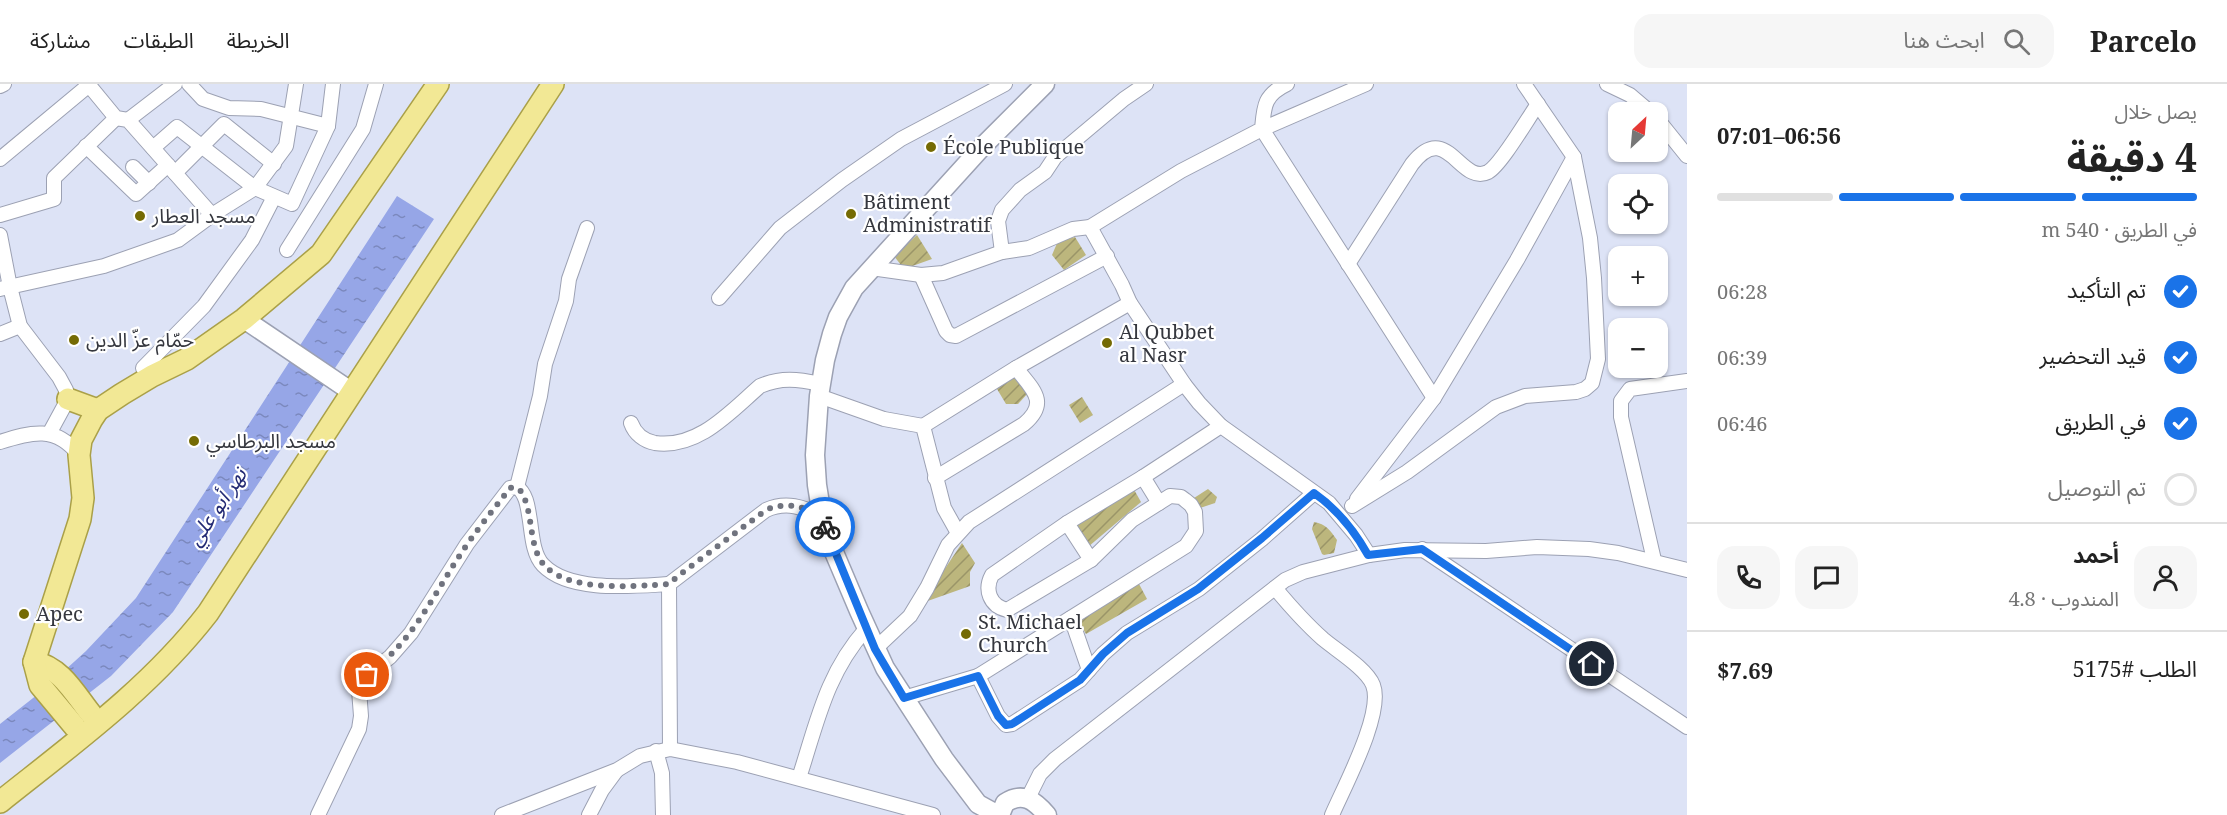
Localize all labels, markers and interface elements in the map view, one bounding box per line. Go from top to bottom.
search box [1634,14,2054,68]
text: Parcelo [2090,22,2197,60]
text: ابحث هنا [1903,24,1985,54]
icon: search [2000,25,2033,58]
text: مشاركة [30,26,91,54]
text: الطبقات [124,26,194,54]
text: الخريطة [227,26,290,54]
text: يصل خلال [2115,98,2197,125]
north arrow [1608,102,1668,162]
map controls [1608,102,1668,378]
text: 06:56–07:01 [1717,120,1841,150]
text: 4 دقيقة [2067,130,2197,183]
place label: École Publique [943,133,1084,160]
marker: École Publique [924,140,938,154]
button: locate [1608,174,1668,234]
place label: Bâtiment Administratif [863,188,992,238]
place label: مسجد العطار [151,202,256,229]
marker: Bâtiment Administratif [844,207,858,221]
marker: مسجد العطار [133,209,147,223]
text: في الطريق · 540 m [2041,216,2197,243]
button: + [1608,246,1668,306]
text: تم التأكيد [2067,274,2146,304]
icon: check [2164,275,2197,308]
text: 06:28 [1717,278,1767,305]
place label: Al Qubbet al Nasr [1119,318,1214,368]
button: − [1608,318,1668,378]
place label: حمّام عزّ الدين [86,326,194,355]
marker: حمّام عزّ الدين [67,333,81,347]
marker: Al Qubbet al Nasr [1100,336,1114,350]
text: قيد التحضير [2040,340,2146,370]
icon: check [2164,341,2197,374]
text: 06:39 [1717,344,1767,371]
text: في الطريق [2055,406,2146,436]
icon: check [2164,407,2197,440]
text: 06:46 [1717,410,1767,437]
place label: مسجد البرطاسي [206,427,336,457]
marker: مسجد البرطاسي [187,434,201,448]
water label: نهر أبو علي [180,461,256,553]
text: تم التوصيل [2048,472,2146,502]
courier [795,497,855,557]
icon: bike [809,511,842,544]
text: أحمد [2073,539,2119,569]
button: phone [1717,546,1780,609]
button: chat [1795,546,1858,609]
button: person [2134,546,2197,609]
text: المندوب · 4.8 [2008,585,2119,612]
place label: Apec [36,600,83,627]
marker: Apec [17,607,31,621]
place label: St. Michael Church [978,608,1082,658]
marker: St. Michael Church [959,627,973,641]
pin [1566,638,1617,689]
icon: home [1575,647,1608,680]
pin [341,649,392,700]
text: الطلب #5175 [2073,653,2197,683]
text: $7.69 [1717,655,1773,685]
icon: bag [350,658,383,691]

